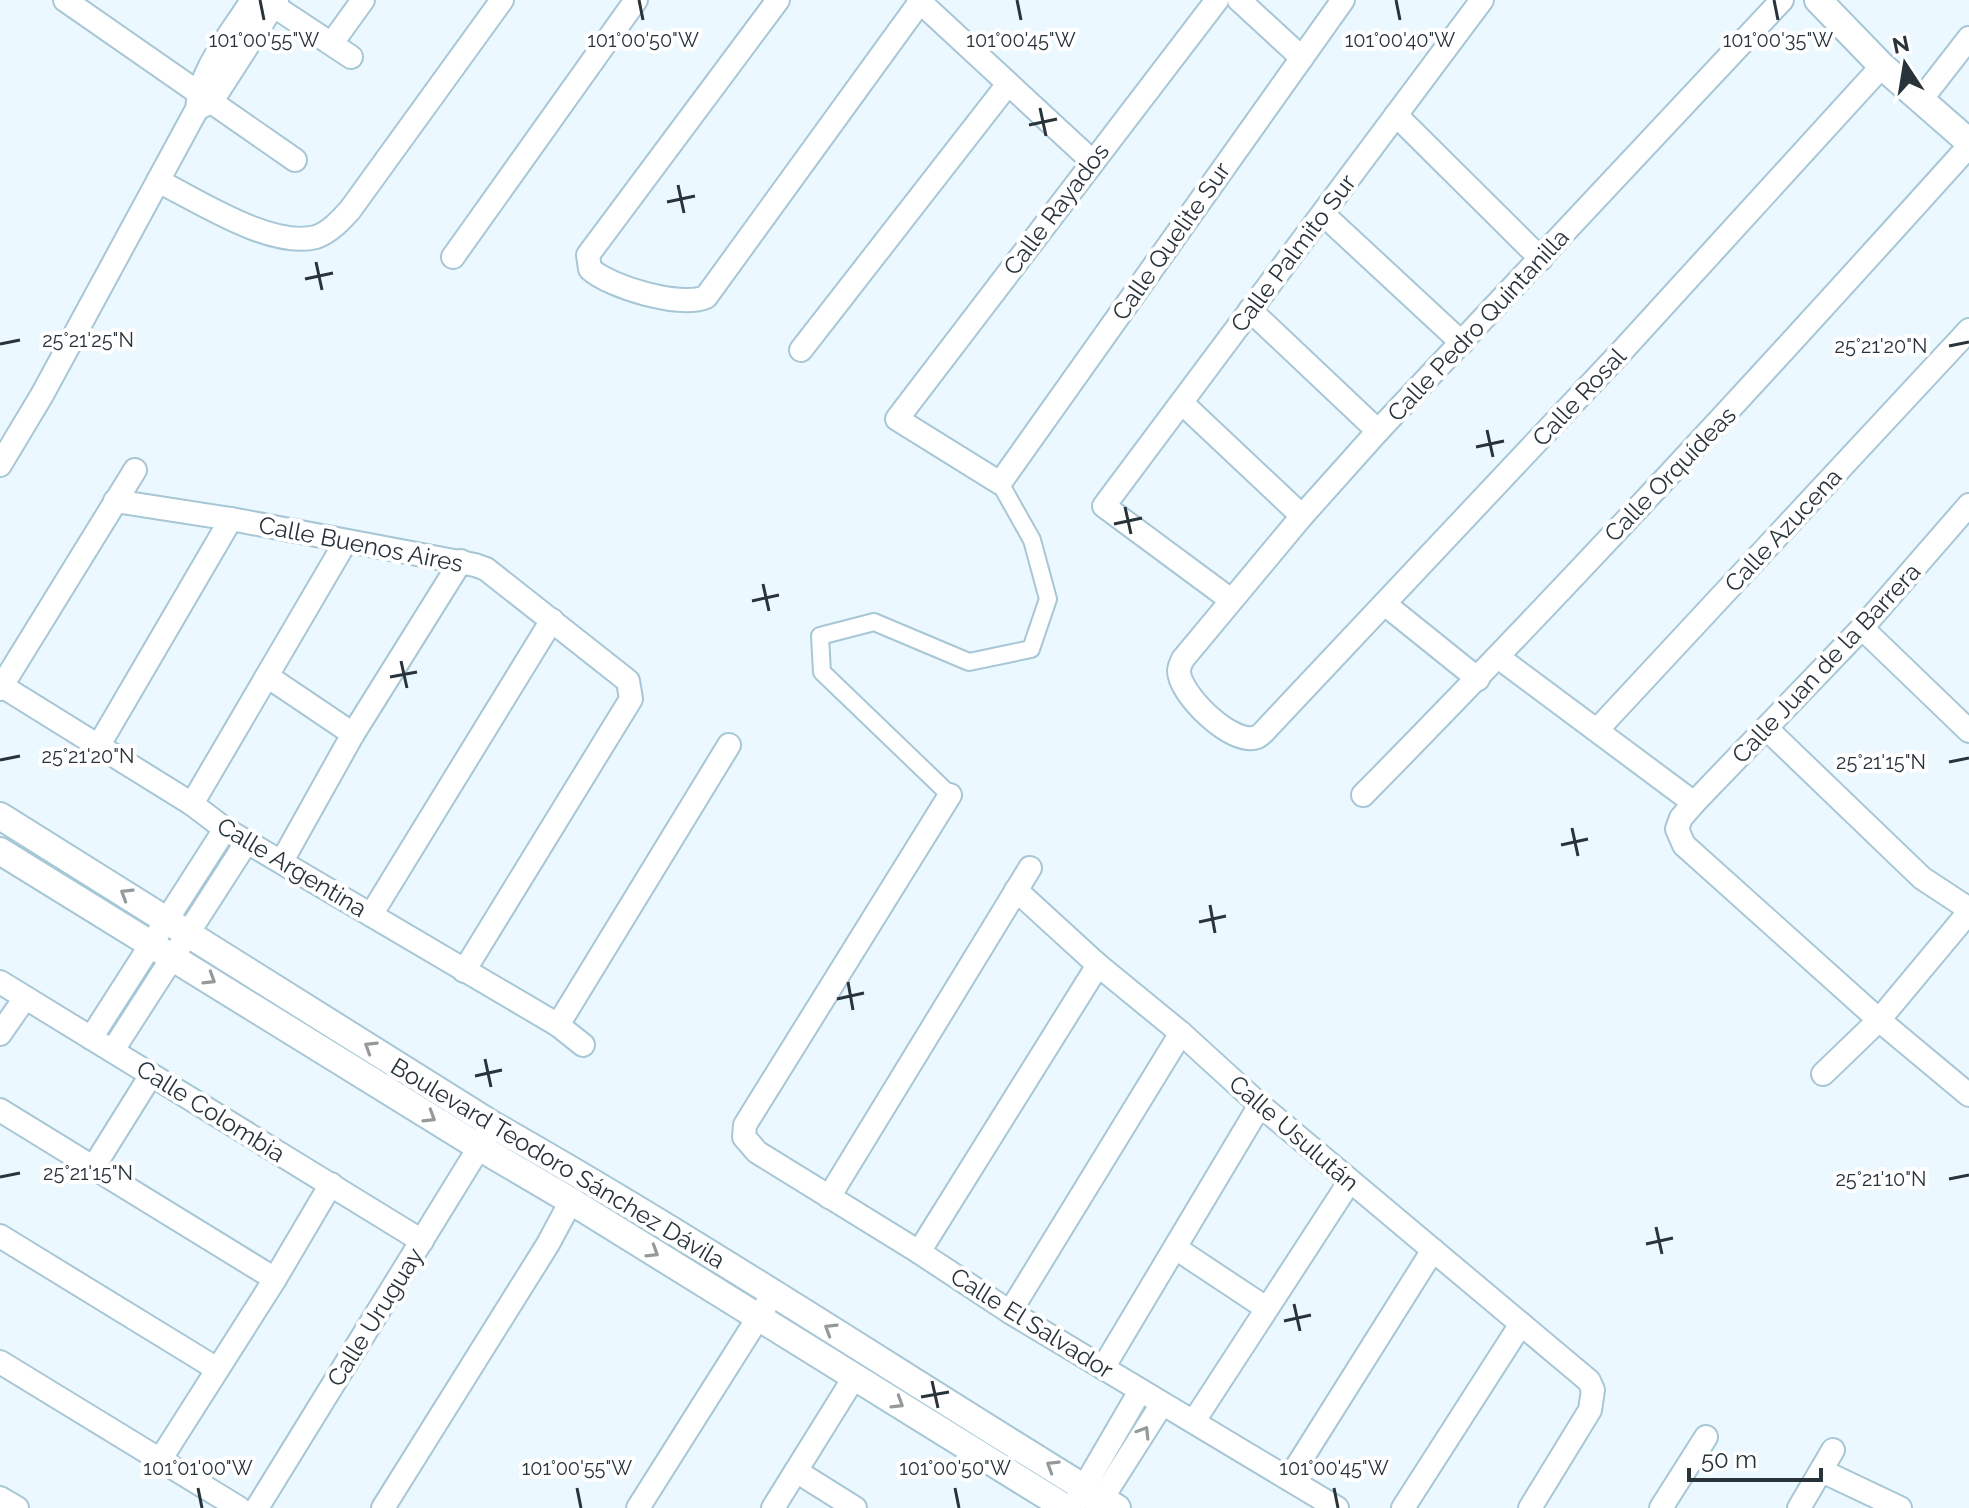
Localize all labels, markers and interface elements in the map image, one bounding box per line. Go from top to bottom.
north arrow [1865,24,1945,104]
text: 101°00'55"W [209,28,319,52]
text: 101°00'50"W [587,28,699,52]
text: 101°00'45"W [966,28,1076,52]
text: 101°00'40"W [1345,28,1455,52]
text: 101°00'35"W [1723,28,1833,52]
text: N [1890,30,1912,59]
street label: Calle Rayados [997,137,1115,281]
street label: Calle Quelite Sur [1106,156,1237,326]
street label: Calle Palmito Sur [1224,168,1362,338]
street label: Calle Pedro Quintanilla [1381,223,1575,427]
text: 25°21'25"N [42,328,134,352]
text: 25°21'20"N [1835,334,1927,358]
street label: Calle Rosal [1526,342,1632,452]
street label: Calle Orquídeas [1598,400,1742,548]
street label: Calle Azucena [1718,462,1848,598]
street label: Calle Buenos Aires [256,510,466,578]
street label: Calle Juan de la Barrera [1726,557,1926,769]
text: 25°21'20"N [42,744,134,768]
text: 25°21'15"N [1836,750,1926,774]
street label: Calle Argentina [212,811,372,923]
one-way arrow [120,888,135,903]
one-way arrow [201,970,216,985]
one-way arrow [364,1042,379,1057]
street label: Boulevard Teodoro Sánchez Dávila [386,1051,730,1275]
street label: Calle Colombia [131,1054,291,1168]
street label: Calle Usulután [1223,1069,1365,1197]
one-way arrow [422,1107,436,1122]
text: 25°21'15"N [43,1161,133,1185]
text: 25°21'10"N [1835,1167,1927,1191]
street label: Calle Uruguay [321,1242,429,1392]
one-way arrow [644,1242,659,1257]
street label: Calle El Salvador [945,1261,1119,1385]
one-way arrow [824,1324,839,1339]
one-way arrow [889,1393,904,1408]
one-way arrow [1134,1427,1149,1441]
scale bar [1689,1432,1821,1482]
text: 50 m [1701,1445,1757,1474]
text: 101°01'00"W [143,1456,253,1480]
text: 101°00'55"W [522,1456,632,1480]
text: 101°00'50"W [899,1456,1011,1480]
text: 101°00'45"W [1279,1456,1389,1480]
one-way arrow [1046,1460,1060,1475]

